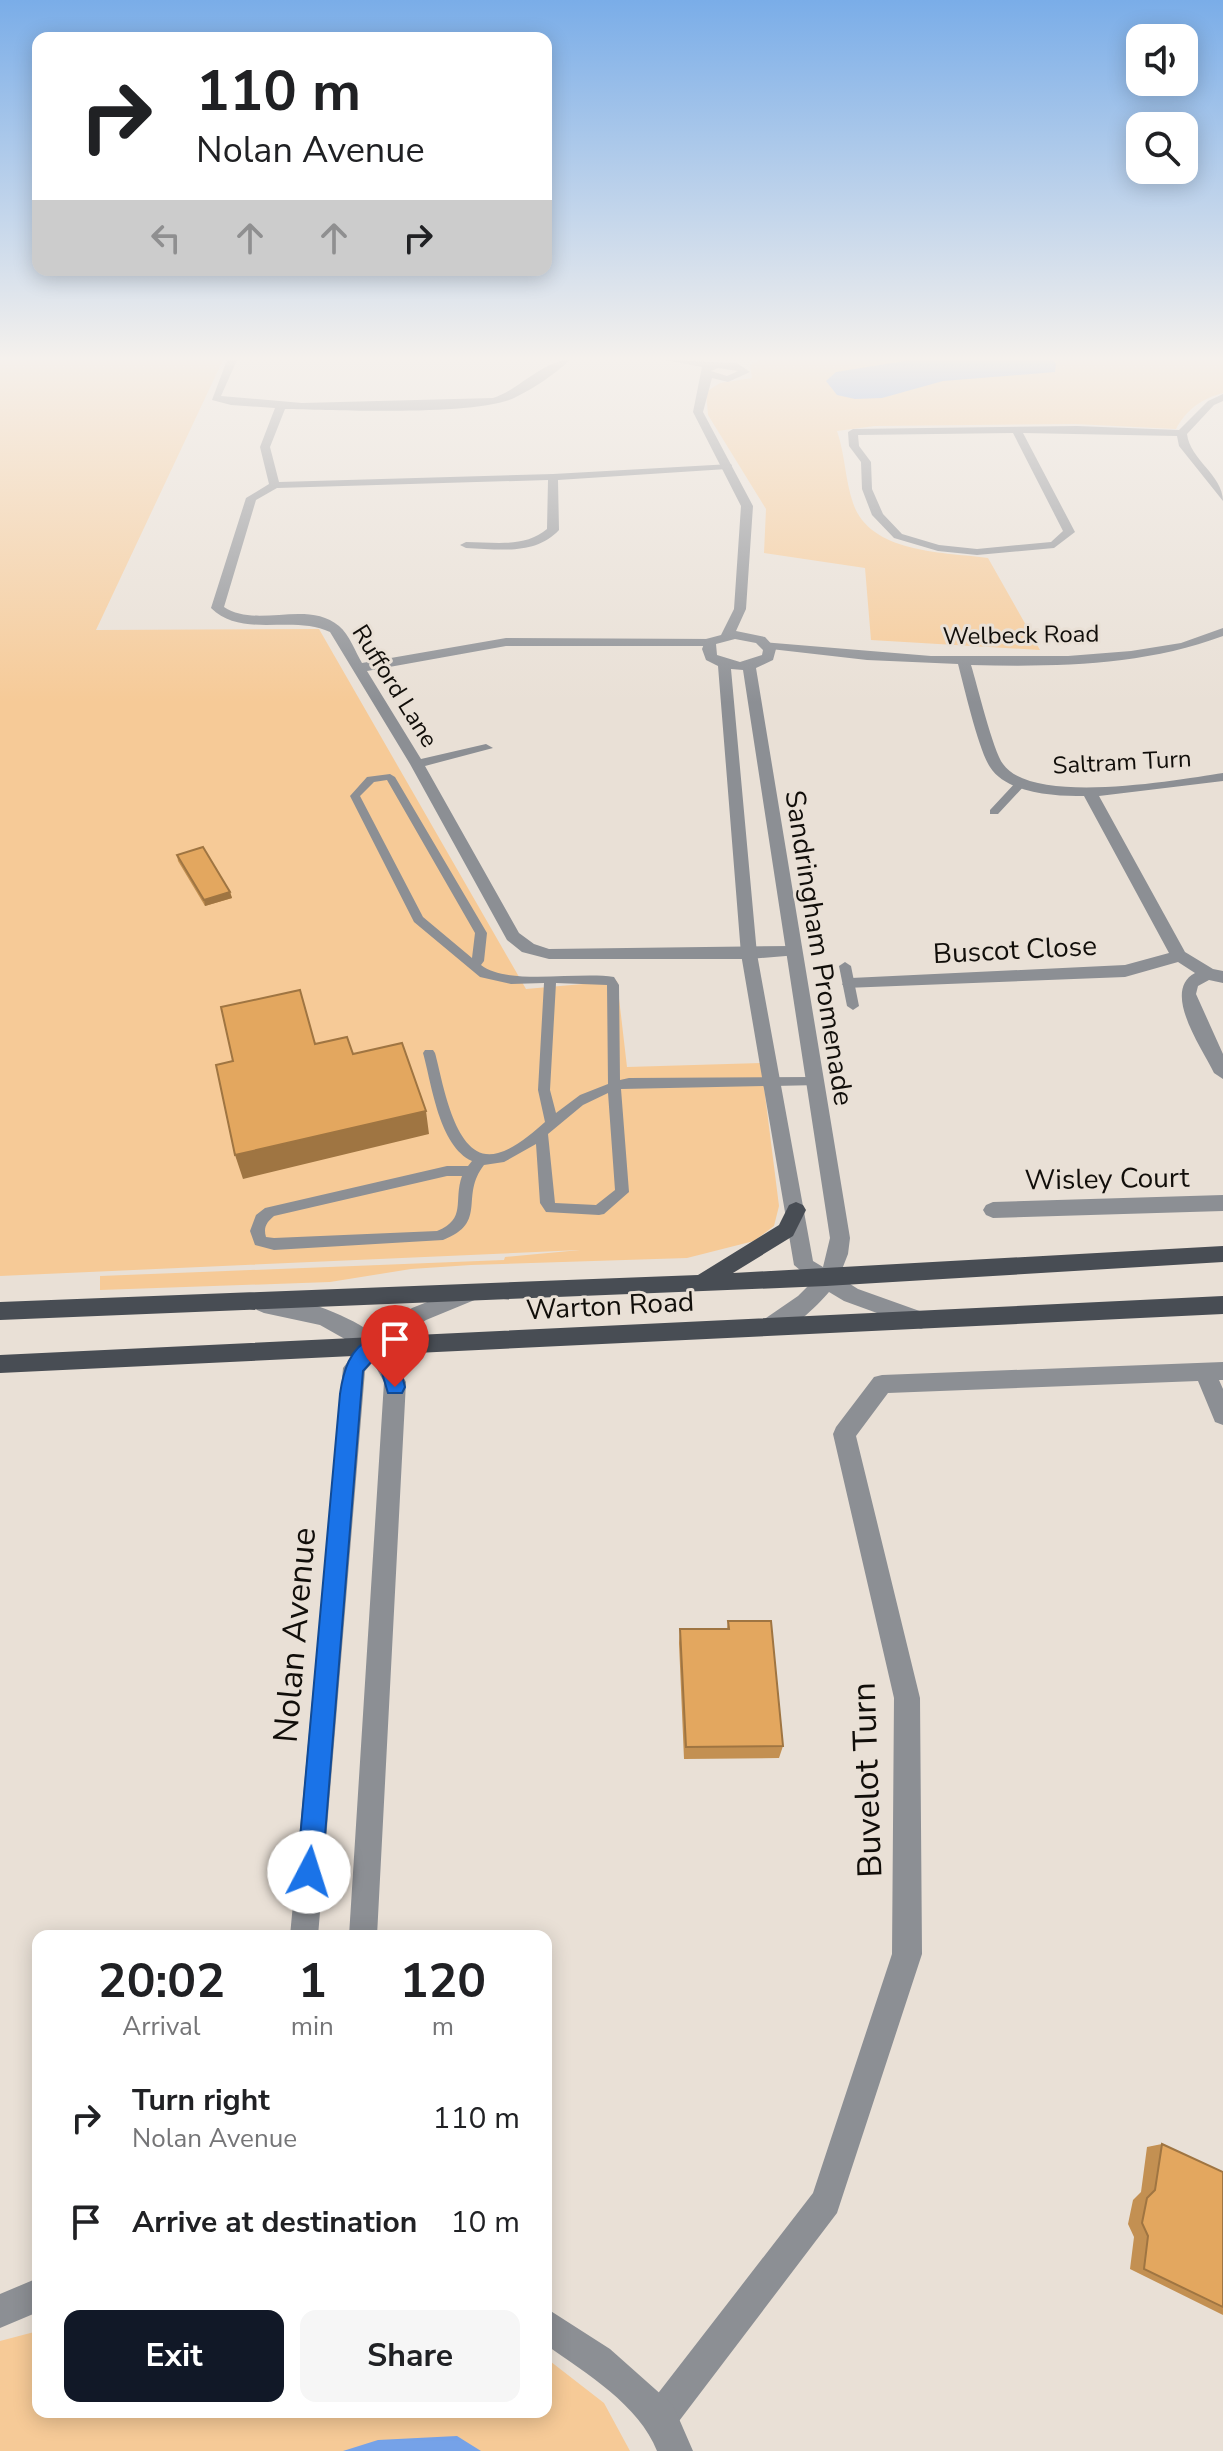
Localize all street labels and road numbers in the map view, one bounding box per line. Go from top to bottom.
street label: Welbeck Road [942,618,1100,652]
street label: Rufford Lane [345,619,445,753]
street label: Saltram Turn [1052,742,1192,782]
street label: Sandringham Promenade [775,788,863,1108]
street label: Buscot Close [932,927,1098,973]
street label: Wisley Court [1024,1159,1190,1199]
street label: Warton Road [525,1283,695,1329]
street label: Nolan Avenue [263,1525,327,1745]
street label: Buvelot Turn [841,1682,893,1878]

